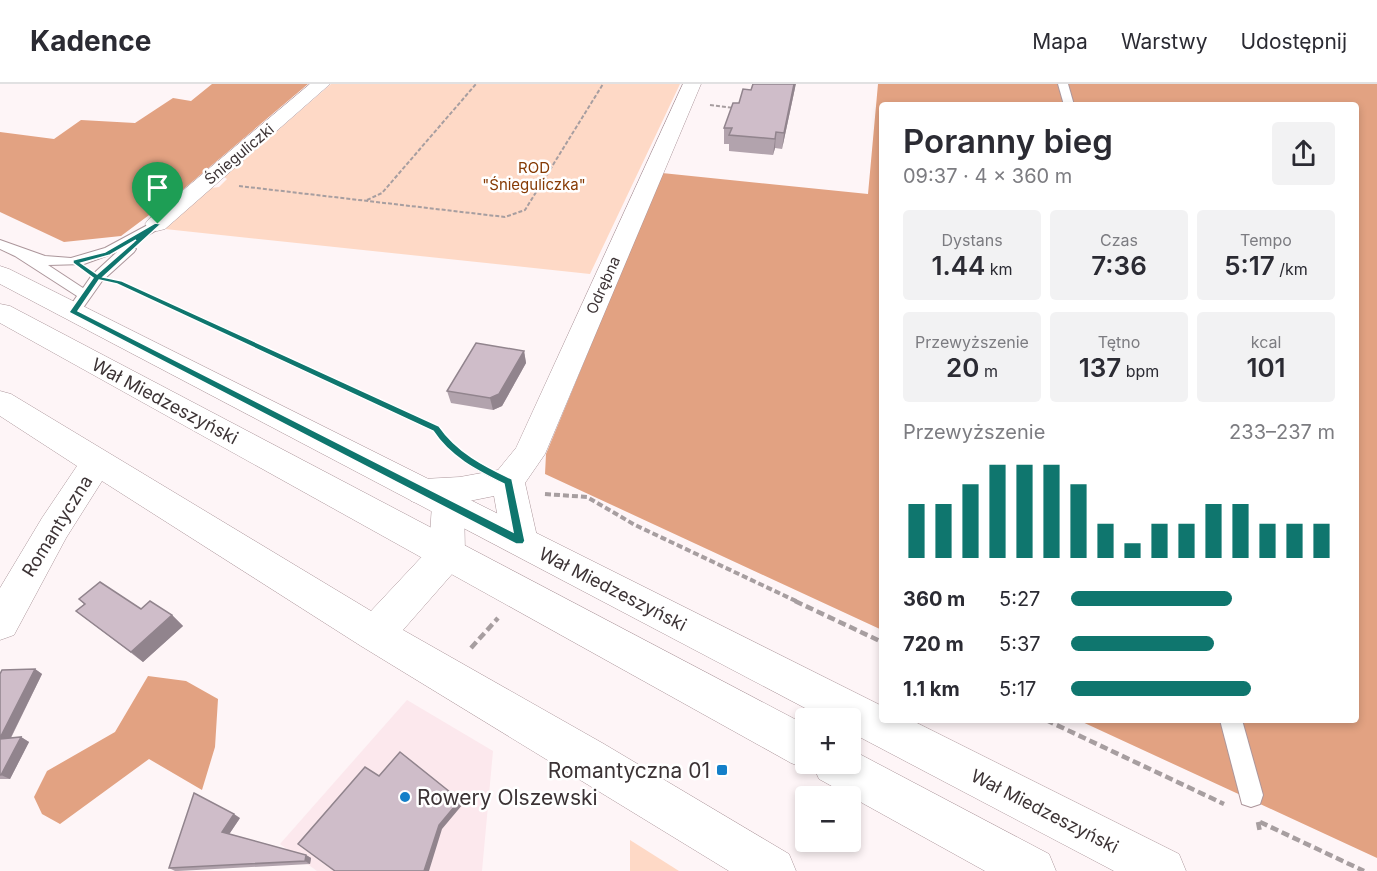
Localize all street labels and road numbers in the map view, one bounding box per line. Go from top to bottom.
street label: Śnieguliczki [200,119,278,189]
street label: Odrębna [582,253,624,317]
street label: Wał Miedzeszyński [88,354,242,448]
street label: Romantyczna [18,472,96,580]
street label: Wał Miedzeszyński [536,543,690,635]
street label: Wał Miedzeszyński [968,765,1122,857]

